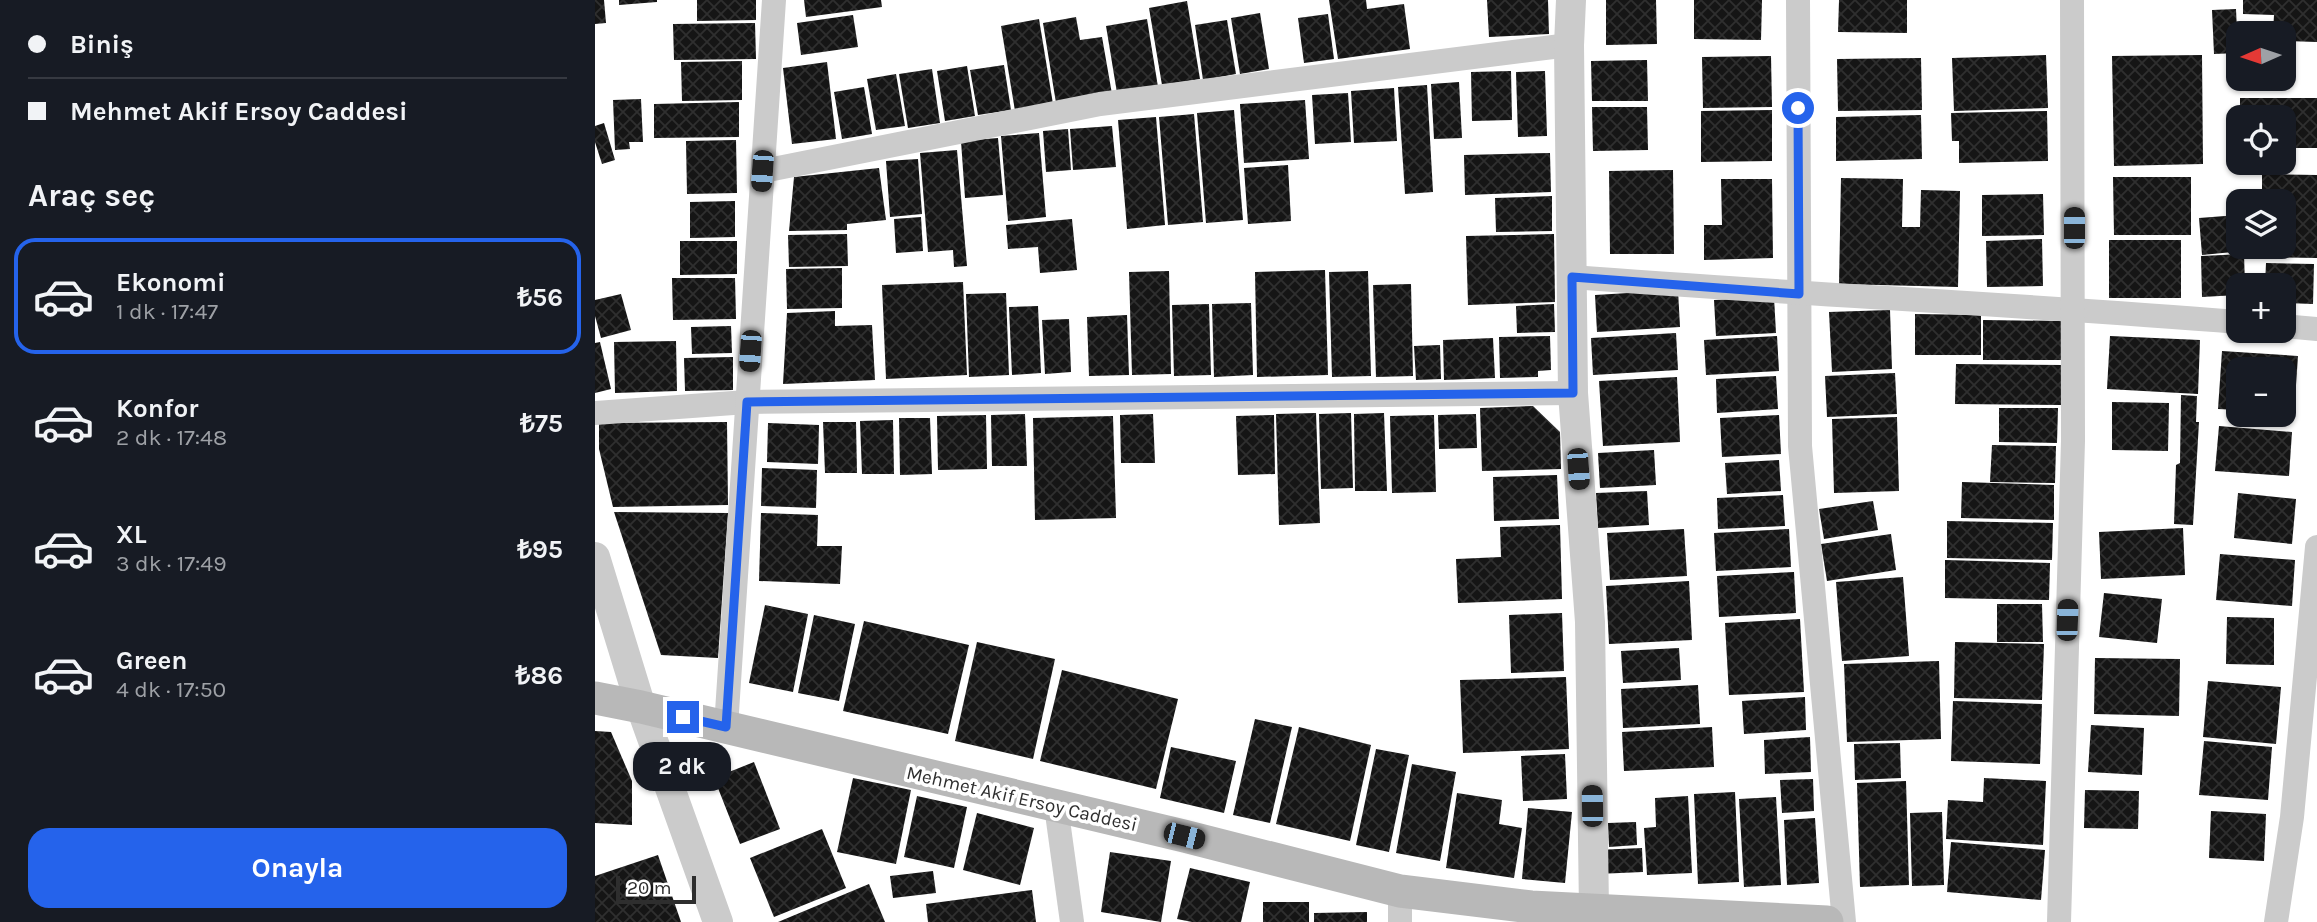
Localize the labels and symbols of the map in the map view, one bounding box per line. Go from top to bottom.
north arrow [2226,21,2296,91]
route start [1782,92,1814,124]
car [751,149,774,193]
car [2064,207,2085,249]
car [739,329,762,373]
car [1567,447,1590,491]
car [2056,599,2079,641]
route end [667,701,699,733]
callout: 2 dk [634,742,732,790]
street label: Mehmet Akif Ersoy Caddesi [904,762,1139,836]
car [1582,785,1603,827]
car [1162,821,1207,851]
scale bar [616,873,697,905]

